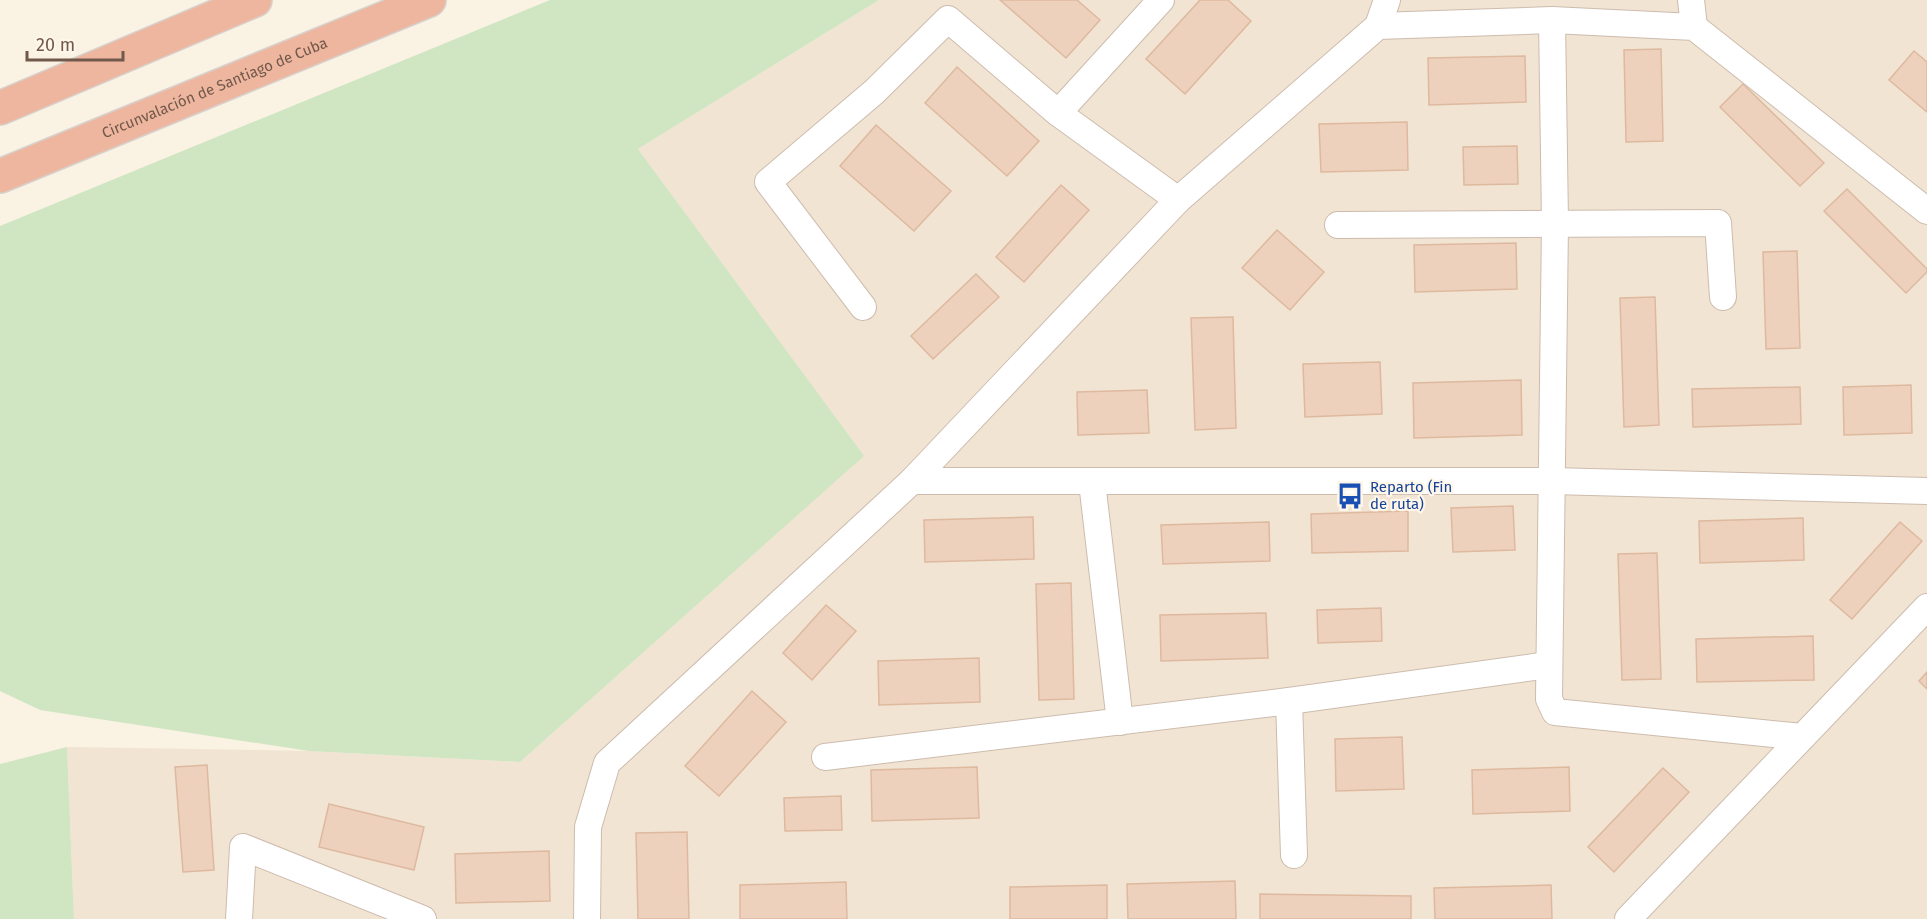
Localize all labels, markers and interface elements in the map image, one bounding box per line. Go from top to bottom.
scale bar [27,24,123,62]
text: 20 m [36,34,75,56]
street label: Circunvalación de Santiago de Cuba [99,34,330,142]
place label: Reparto (Fin de ruta) [1370,478,1452,513]
bus stop icon: Reparto (Fin de ruta) [1335,481,1365,511]

